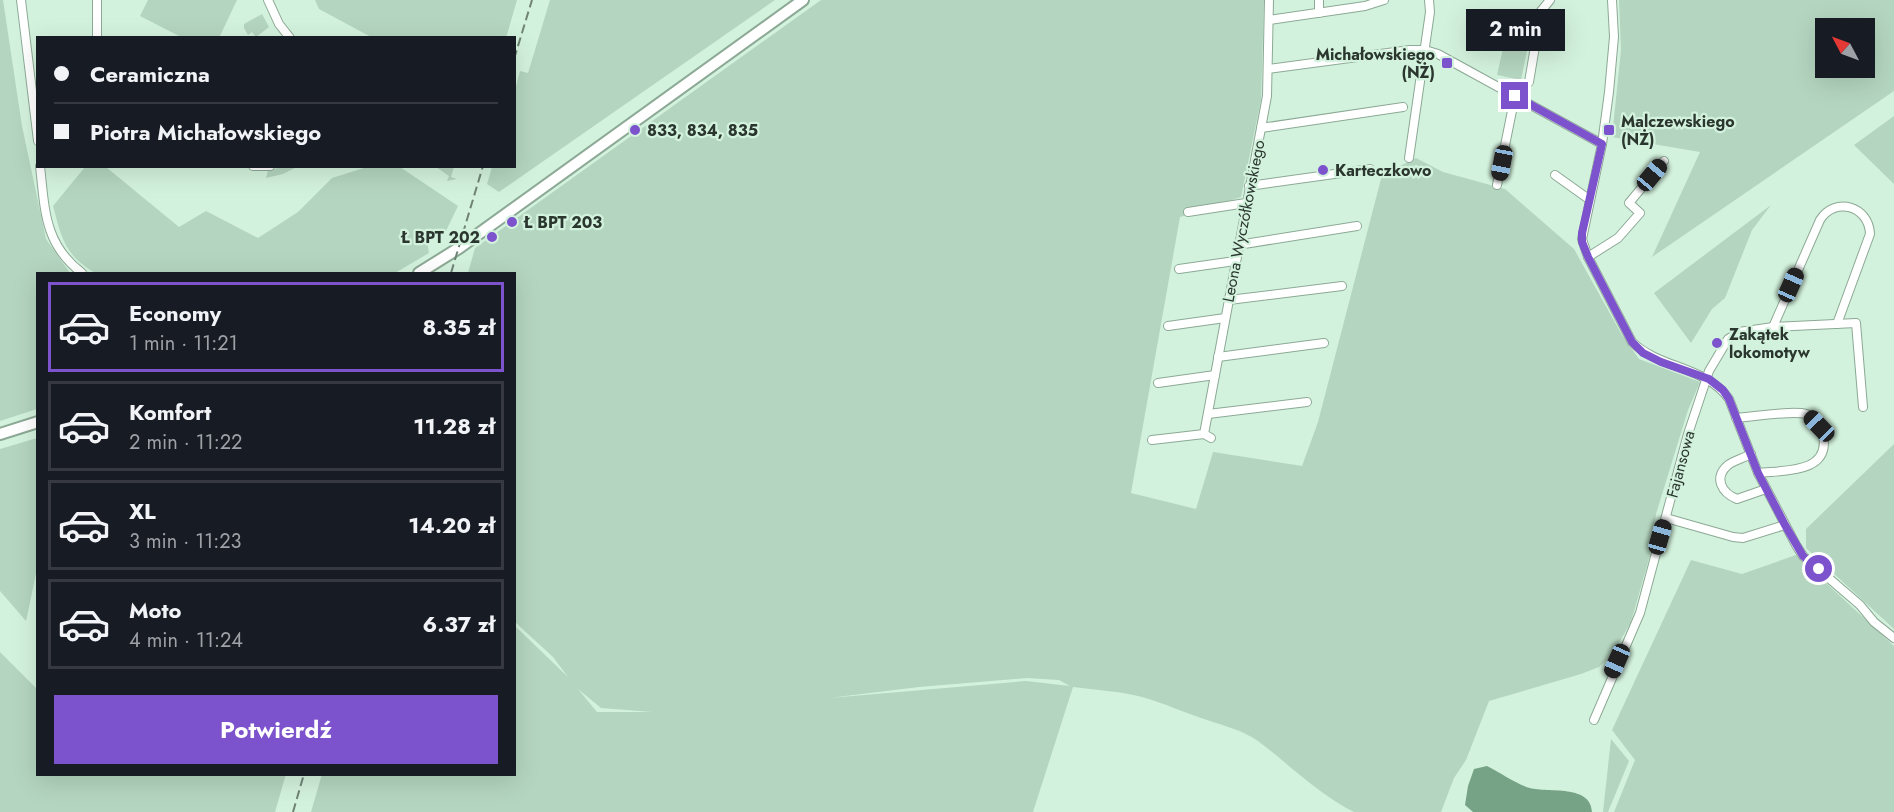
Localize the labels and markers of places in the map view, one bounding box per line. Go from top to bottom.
place label: Michałowskiego (NŻ) [1316,43,1435,84]
marker: Michałowskiego (NŻ) [1440,56,1454,70]
place label: Malczewskiego (NŻ) [1621,110,1735,151]
place label: 833, 834, 835 [647,119,758,142]
marker: 833, 834, 835 [628,123,642,137]
marker: Malczewskiego (NŻ) [1602,123,1616,137]
place label: Karteczkowo [1335,159,1431,182]
marker: Karteczkowo [1316,163,1330,177]
place label: Ł BPT 203 [523,211,602,234]
marker: Ł BPT 203 [505,215,519,229]
place label: Ł BPT 202 [400,226,480,249]
marker: Ł BPT 202 [485,230,499,244]
place label: Zakątek lokomotyw [1729,323,1811,364]
marker: Zakątek lokomotyw [1710,336,1724,350]

